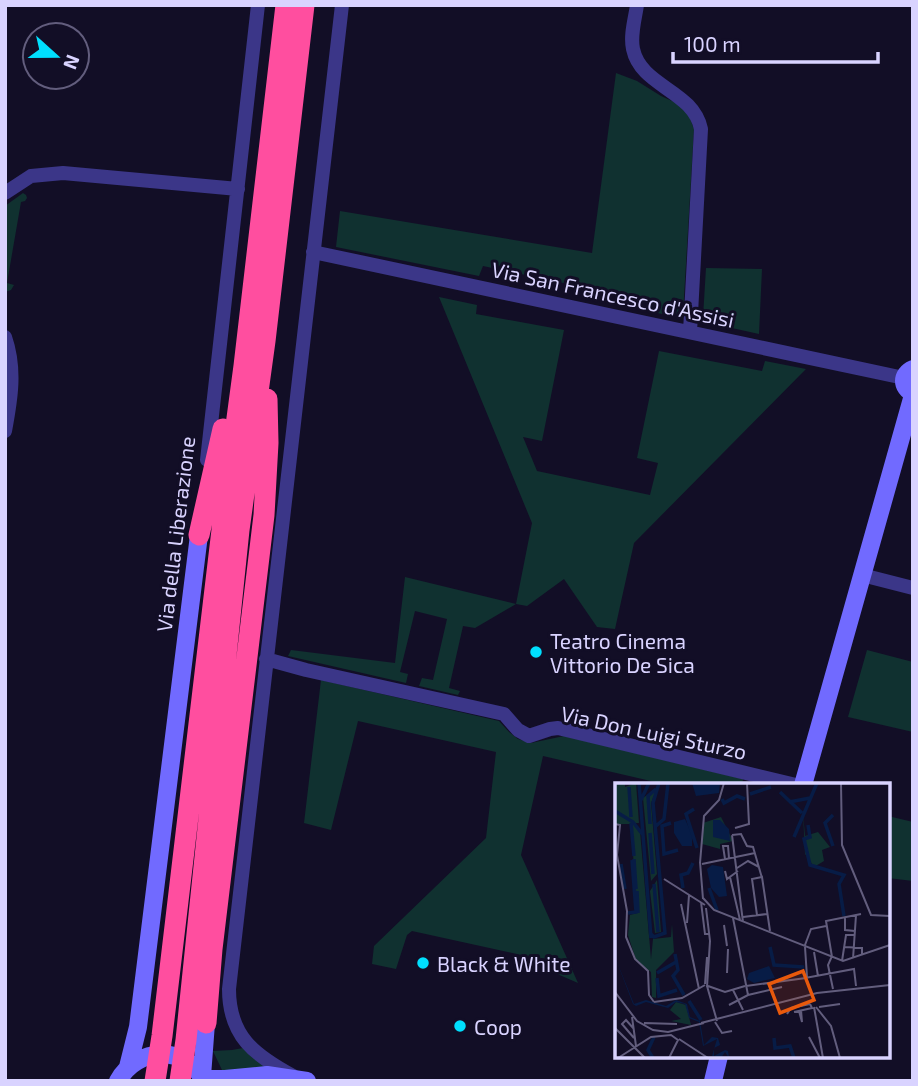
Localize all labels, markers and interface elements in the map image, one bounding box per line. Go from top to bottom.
north arrow [21,21,91,91]
scale bar [673,21,878,65]
text: 100 m [684,31,741,56]
text: N [59,52,86,73]
street label: Via San Francesco d'Assisi [489,256,737,332]
street label: Via della Liberazione [151,435,199,633]
place label: Teatro Cinema Vittorio De Sica [550,628,695,677]
marker: Teatro Cinema Vittorio De Sica [528,644,544,660]
street label: Via Don Luigi Sturzo [559,700,749,764]
inset map [615,783,890,1058]
place label: Black & White [437,951,570,976]
marker: Black & White [415,955,431,971]
place label: Coop [474,1014,522,1039]
marker: Coop [452,1018,468,1034]

